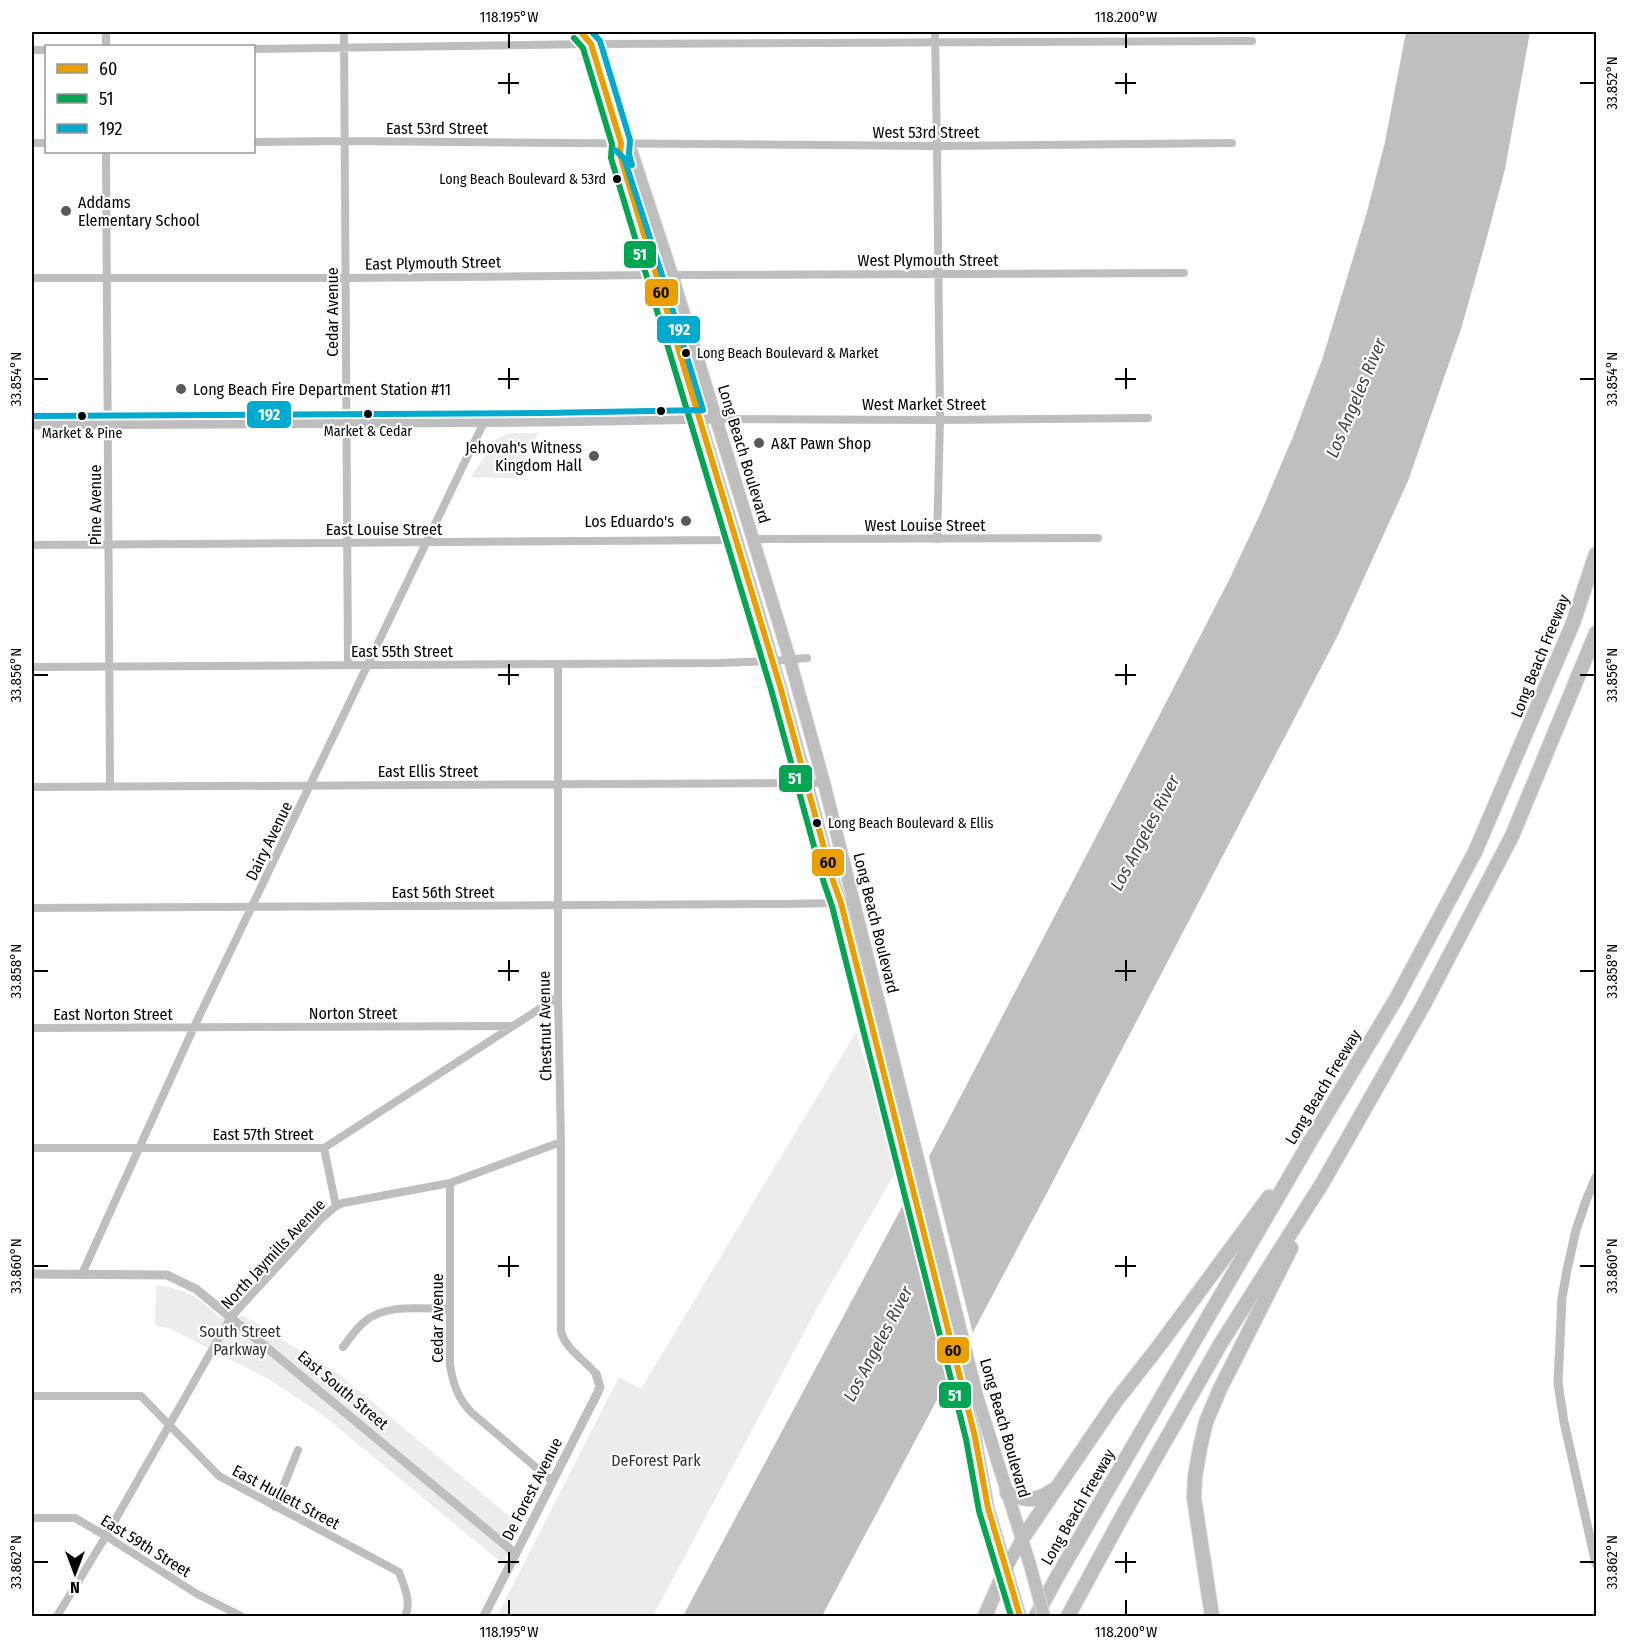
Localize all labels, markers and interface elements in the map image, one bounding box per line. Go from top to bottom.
text: 118.195°W [480,8,538,26]
text: 118.200°W [1095,8,1157,26]
legend [45,45,255,153]
text: 33.852°N [1603,56,1621,110]
text: 60 [99,58,117,80]
text: 51 [99,88,113,110]
text: 192 [99,118,122,140]
street label: East 53rd Street [386,119,489,138]
street label: West 53rd Street [873,123,980,142]
place label: Long Beach Boulevard & 53rd [439,171,606,188]
marker: Long Beach Boulevard & 53rd [611,173,623,185]
place label: Addams Elementary School [78,193,200,230]
marker: Addams Elementary School [59,204,73,218]
line badge: 51 [623,240,657,269]
text: 51 [633,245,647,264]
street label: West Plymouth Street [858,251,999,270]
street label: East Plymouth Street [365,252,502,274]
street label: Cedar Avenue [323,267,342,357]
line badge: 60 [644,278,679,307]
text: 60 [652,283,670,302]
line badge: 192 [656,315,701,344]
text: 192 [668,320,691,339]
water label: Los Angeles River [1321,334,1391,461]
place label: Long Beach Boulevard & Market [697,345,879,362]
marker: Long Beach Boulevard & Market [680,347,692,359]
text: 33.854°N [7,352,25,406]
text: 33.854°N [1603,352,1621,406]
place label: Long Beach Fire Department Station #11 [193,380,451,399]
marker: Long Beach Fire Department Station #11 [174,382,188,396]
street label: Long Beach Boulevard [714,382,774,526]
street label: West Market Street [862,395,987,414]
line badge: 192 [246,400,292,429]
text: 192 [258,405,281,424]
unlabelled marker [655,405,667,417]
marker: Market & Cedar [362,408,374,420]
marker: Market & Pine [76,410,88,422]
place label: Market & Cedar [324,423,412,440]
place label: Market & Pine [42,425,122,442]
place label: A&T Pawn Shop [771,434,871,453]
marker: A&T Pawn Shop [752,436,766,450]
place label: Jehovah's Witness Kingdom Hall [465,438,582,475]
marker: Jehovah's Witness Kingdom Hall [587,449,601,463]
street label: Pine Avenue [86,465,105,545]
place label: Los Eduardo's [584,512,674,531]
marker: Los Eduardo's [679,514,693,528]
street label: West Louise Street [865,516,986,535]
street label: East Louise Street [326,520,443,539]
street label: Long Beach Freeway [1507,591,1574,720]
street label: East 55th Street [351,642,454,661]
text: 33.856°N [7,648,25,702]
text: 33.856°N [1603,648,1621,702]
street label: East Ellis Street [378,762,479,781]
line badge: 51 [778,764,813,793]
text: 51 [788,769,802,788]
water label: Los Angeles River [1105,771,1185,894]
street label: Dairy Avenue [242,798,296,884]
place label: Long Beach Boulevard & Ellis [828,815,993,832]
marker: Long Beach Boulevard & Ellis [811,817,823,829]
line badge: 60 [811,848,845,877]
street label: Long Beach Boulevard [849,851,903,995]
text: 60 [819,853,837,872]
street label: East 56th Street [392,883,495,902]
text: 33.858°N [7,944,25,998]
text: 33.858°N [1603,944,1621,998]
street label: Chestnut Avenue [535,971,555,1081]
street label: Norton Street [309,1004,398,1023]
street label: East Norton Street [53,1005,174,1024]
street label: Long Beach Freeway [1281,1025,1365,1148]
street label: East 57th Street [212,1125,314,1144]
street label: North Jaymills Avenue [217,1195,329,1313]
text: 33.860°N [7,1238,25,1294]
text: 33.860°N [1603,1238,1621,1294]
street label: Cedar Avenue [428,1273,447,1363]
water label: Los Angeles River [838,1282,918,1405]
park label: South Street Parkway [199,1322,282,1359]
line badge: 60 [936,1336,970,1364]
text: 60 [944,1341,962,1360]
street label: East South Street [294,1347,393,1434]
street label: Long Beach Boulevard [976,1356,1034,1500]
line badge: 51 [938,1381,972,1409]
text: 51 [948,1386,962,1405]
street label: De Forest Avenue [498,1434,566,1544]
street label: Long Beach Freeway [1037,1445,1119,1568]
park label: DeForest Park [611,1451,701,1470]
street label: East Hullett Street [229,1461,344,1534]
street label: East 59th Street [97,1511,195,1582]
text: 33.862°N [7,1535,25,1589]
text: 33.862°N [1603,1535,1621,1589]
north arrow [45,1543,105,1603]
text: N [70,1578,80,1597]
text: 118.195°W [480,1623,538,1641]
text: 118.200°W [1095,1623,1157,1641]

